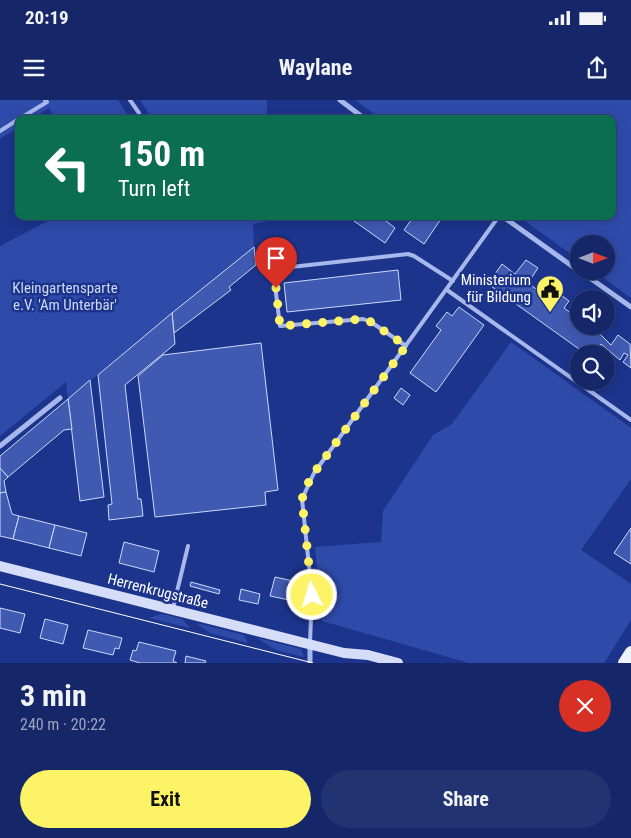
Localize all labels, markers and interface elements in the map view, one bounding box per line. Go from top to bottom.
text: 20:19 [25,6,69,29]
icon: menu [20,54,48,82]
icon: share [583,54,611,82]
text: Waylane [279,55,352,80]
text: 150 m [118,134,205,175]
icon: left [35,135,100,200]
text: Turn left [118,176,190,201]
north arrow [570,235,615,280]
map controls [570,235,615,390]
pin [255,237,297,288]
icon: arrive [262,244,290,272]
place label: Ministerium für Bildung [461,271,531,306]
public building icon: Ministerium für Bildung [535,274,565,313]
park label: Kleingartensparte e.V. 'Am Unterbär' [12,279,118,314]
button: sound [570,290,615,335]
button: search [570,345,615,390]
position arrow [285,568,337,620]
street label: Herrenkrugstraße [106,570,210,612]
text: 3 min [20,678,87,713]
button: close [559,680,611,732]
text: 240 m · 20:22 [20,715,106,734]
button: Exit [20,770,311,828]
button: Share [321,770,611,828]

